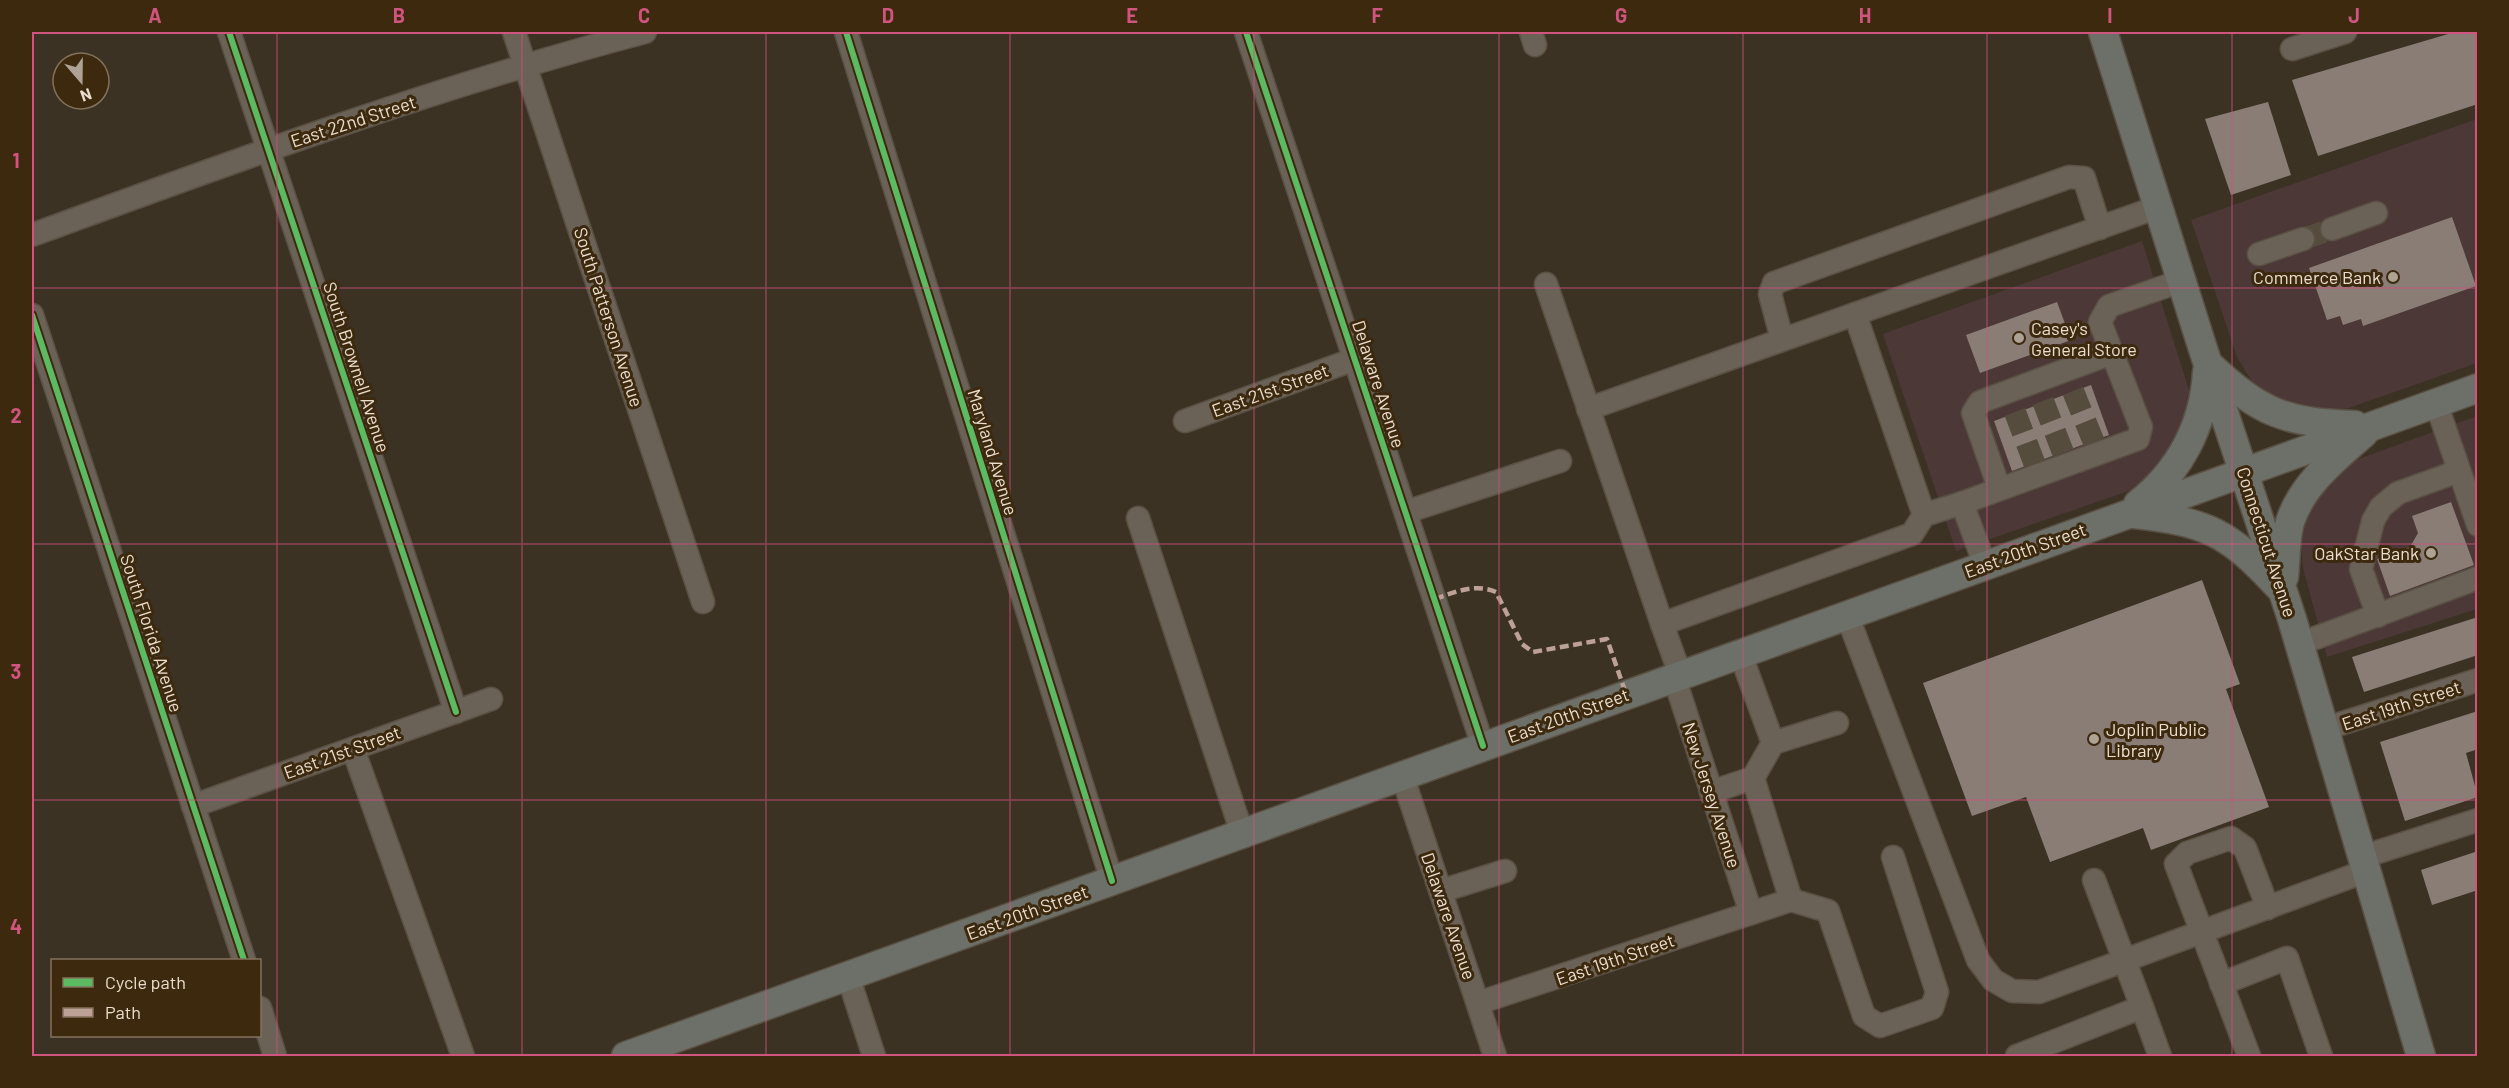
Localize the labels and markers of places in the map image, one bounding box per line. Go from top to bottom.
place label: Commerce Bank [2253,266,2381,288]
marker: Commerce Bank [2386,270,2400,284]
place label: Casey's General Store [2031,317,2137,360]
marker: Casey's General Store [2012,331,2026,345]
place label: OakStar Bank [2314,542,2419,564]
marker: OakStar Bank [2424,546,2438,560]
place label: Joplin Public Library [2106,718,2206,761]
marker: Joplin Public Library [2087,732,2101,746]

